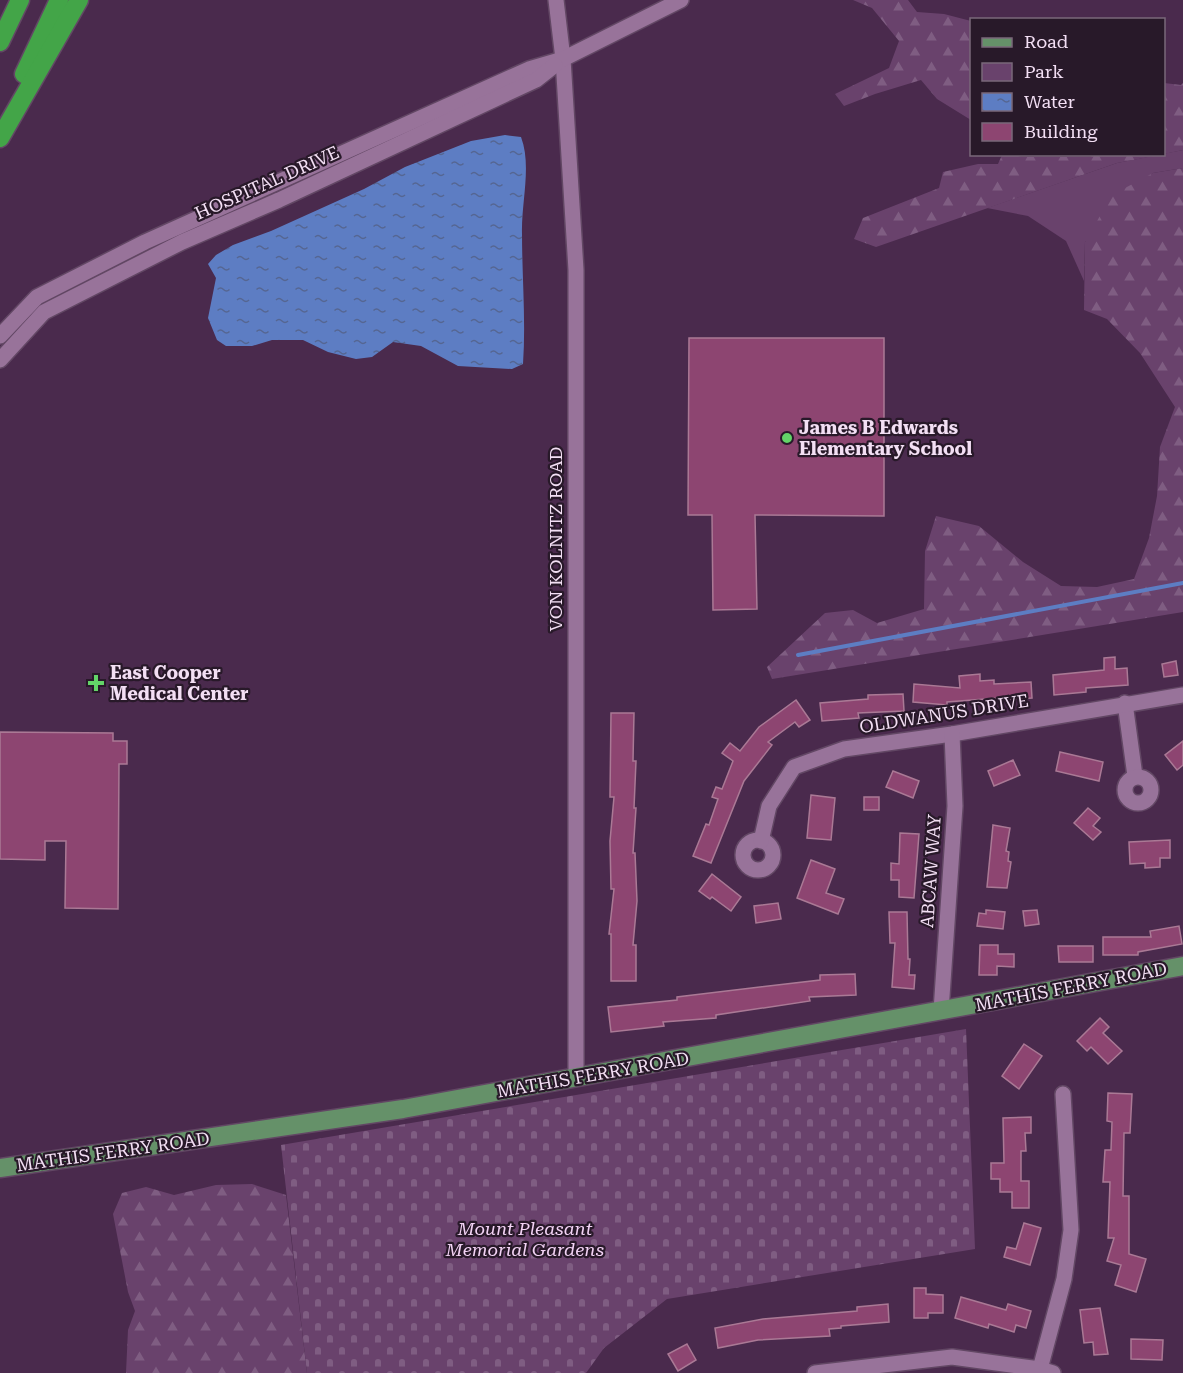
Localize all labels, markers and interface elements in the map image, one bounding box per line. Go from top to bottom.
legend [970,18,1165,156]
text: Road [1024,31,1069,52]
text: Park [1024,61,1064,82]
text: Water [1024,91,1075,112]
text: Building [1024,121,1098,142]
street label: HOSPITAL DRIVE [191,141,342,224]
place label: James B Edwards Elementary School [799,417,972,459]
marker: James B Edwards Elementary School [780,431,794,445]
street label: VON KOLNITZ ROAD [545,446,566,632]
place label: East Cooper Medical Center [110,662,249,704]
marker: East Cooper Medical Center [87,674,105,692]
street label: OLDWANUS DRIVE [858,690,1030,737]
street label: ABCAW WAY [916,813,945,928]
street label: MATHIS FERRY ROAD [973,958,1169,1015]
street label: MATHIS FERRY ROAD [495,1047,691,1102]
street label: MATHIS FERRY ROAD [15,1128,211,1175]
park label: Mount Pleasant Memorial Gardens [445,1218,604,1260]

